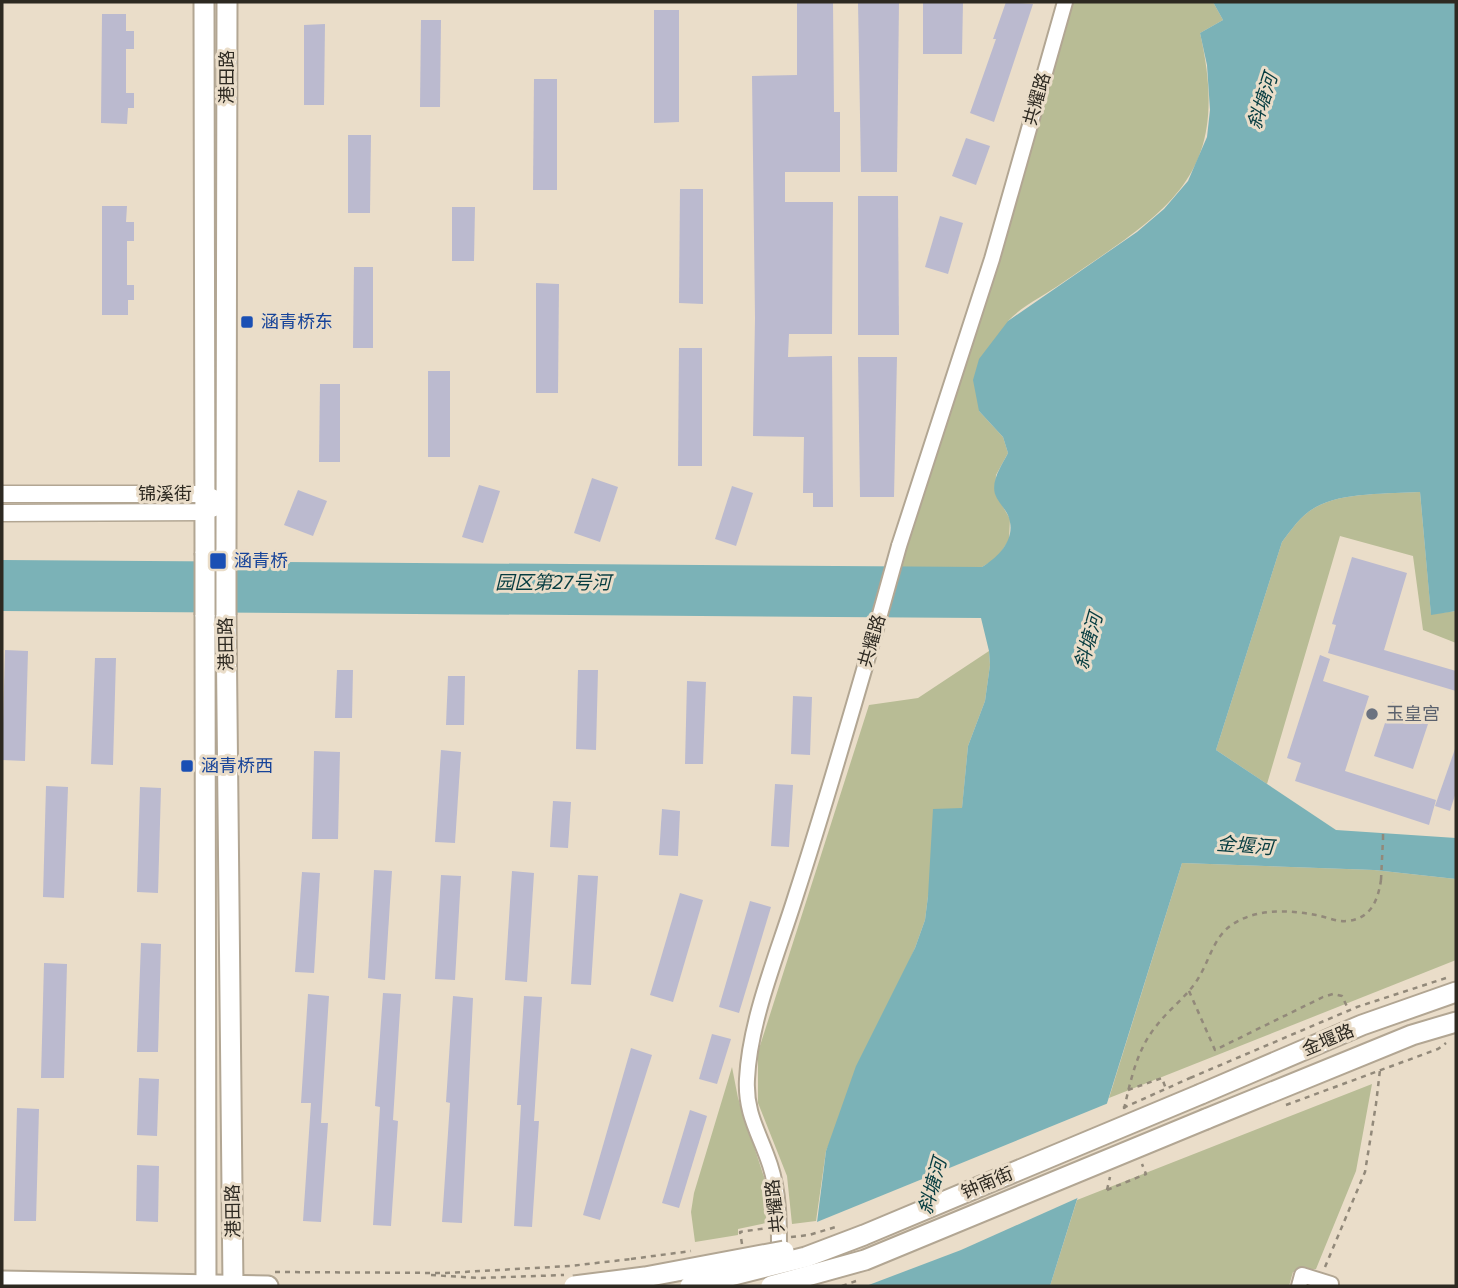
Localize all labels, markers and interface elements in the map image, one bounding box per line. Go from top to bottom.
street label: 港田路 [215,50,237,104]
water label: 斜塘河 [1242,66,1283,132]
street label: 共耀路 [1018,70,1054,128]
place label: 涵青桥东 [261,310,333,332]
marker: 涵青桥东 [239,314,255,330]
street label: 锦溪街 [138,482,192,504]
place label: 涵青桥 [234,549,288,571]
marker: 涵青桥 [208,551,228,571]
water label: 园区第27号河 [495,570,615,593]
water label: 斜塘河 [1069,606,1108,671]
street label: 共耀路 [853,612,889,670]
street label: 港田路 [214,617,236,671]
place label: 玉皇宫 [1386,702,1440,724]
marker: 玉皇宫 [1364,706,1380,722]
place label: 涵青桥西 [201,754,273,776]
marker: 涵青桥西 [179,758,195,774]
water label: 金堰河 [1216,831,1278,858]
street label: 金堰路 [1298,1018,1357,1060]
water label: 斜塘河 [913,1151,952,1216]
street label: 钟南街 [957,1161,1016,1203]
street label: 共耀路 [760,1178,788,1234]
street label: 港田路 [221,1184,243,1238]

